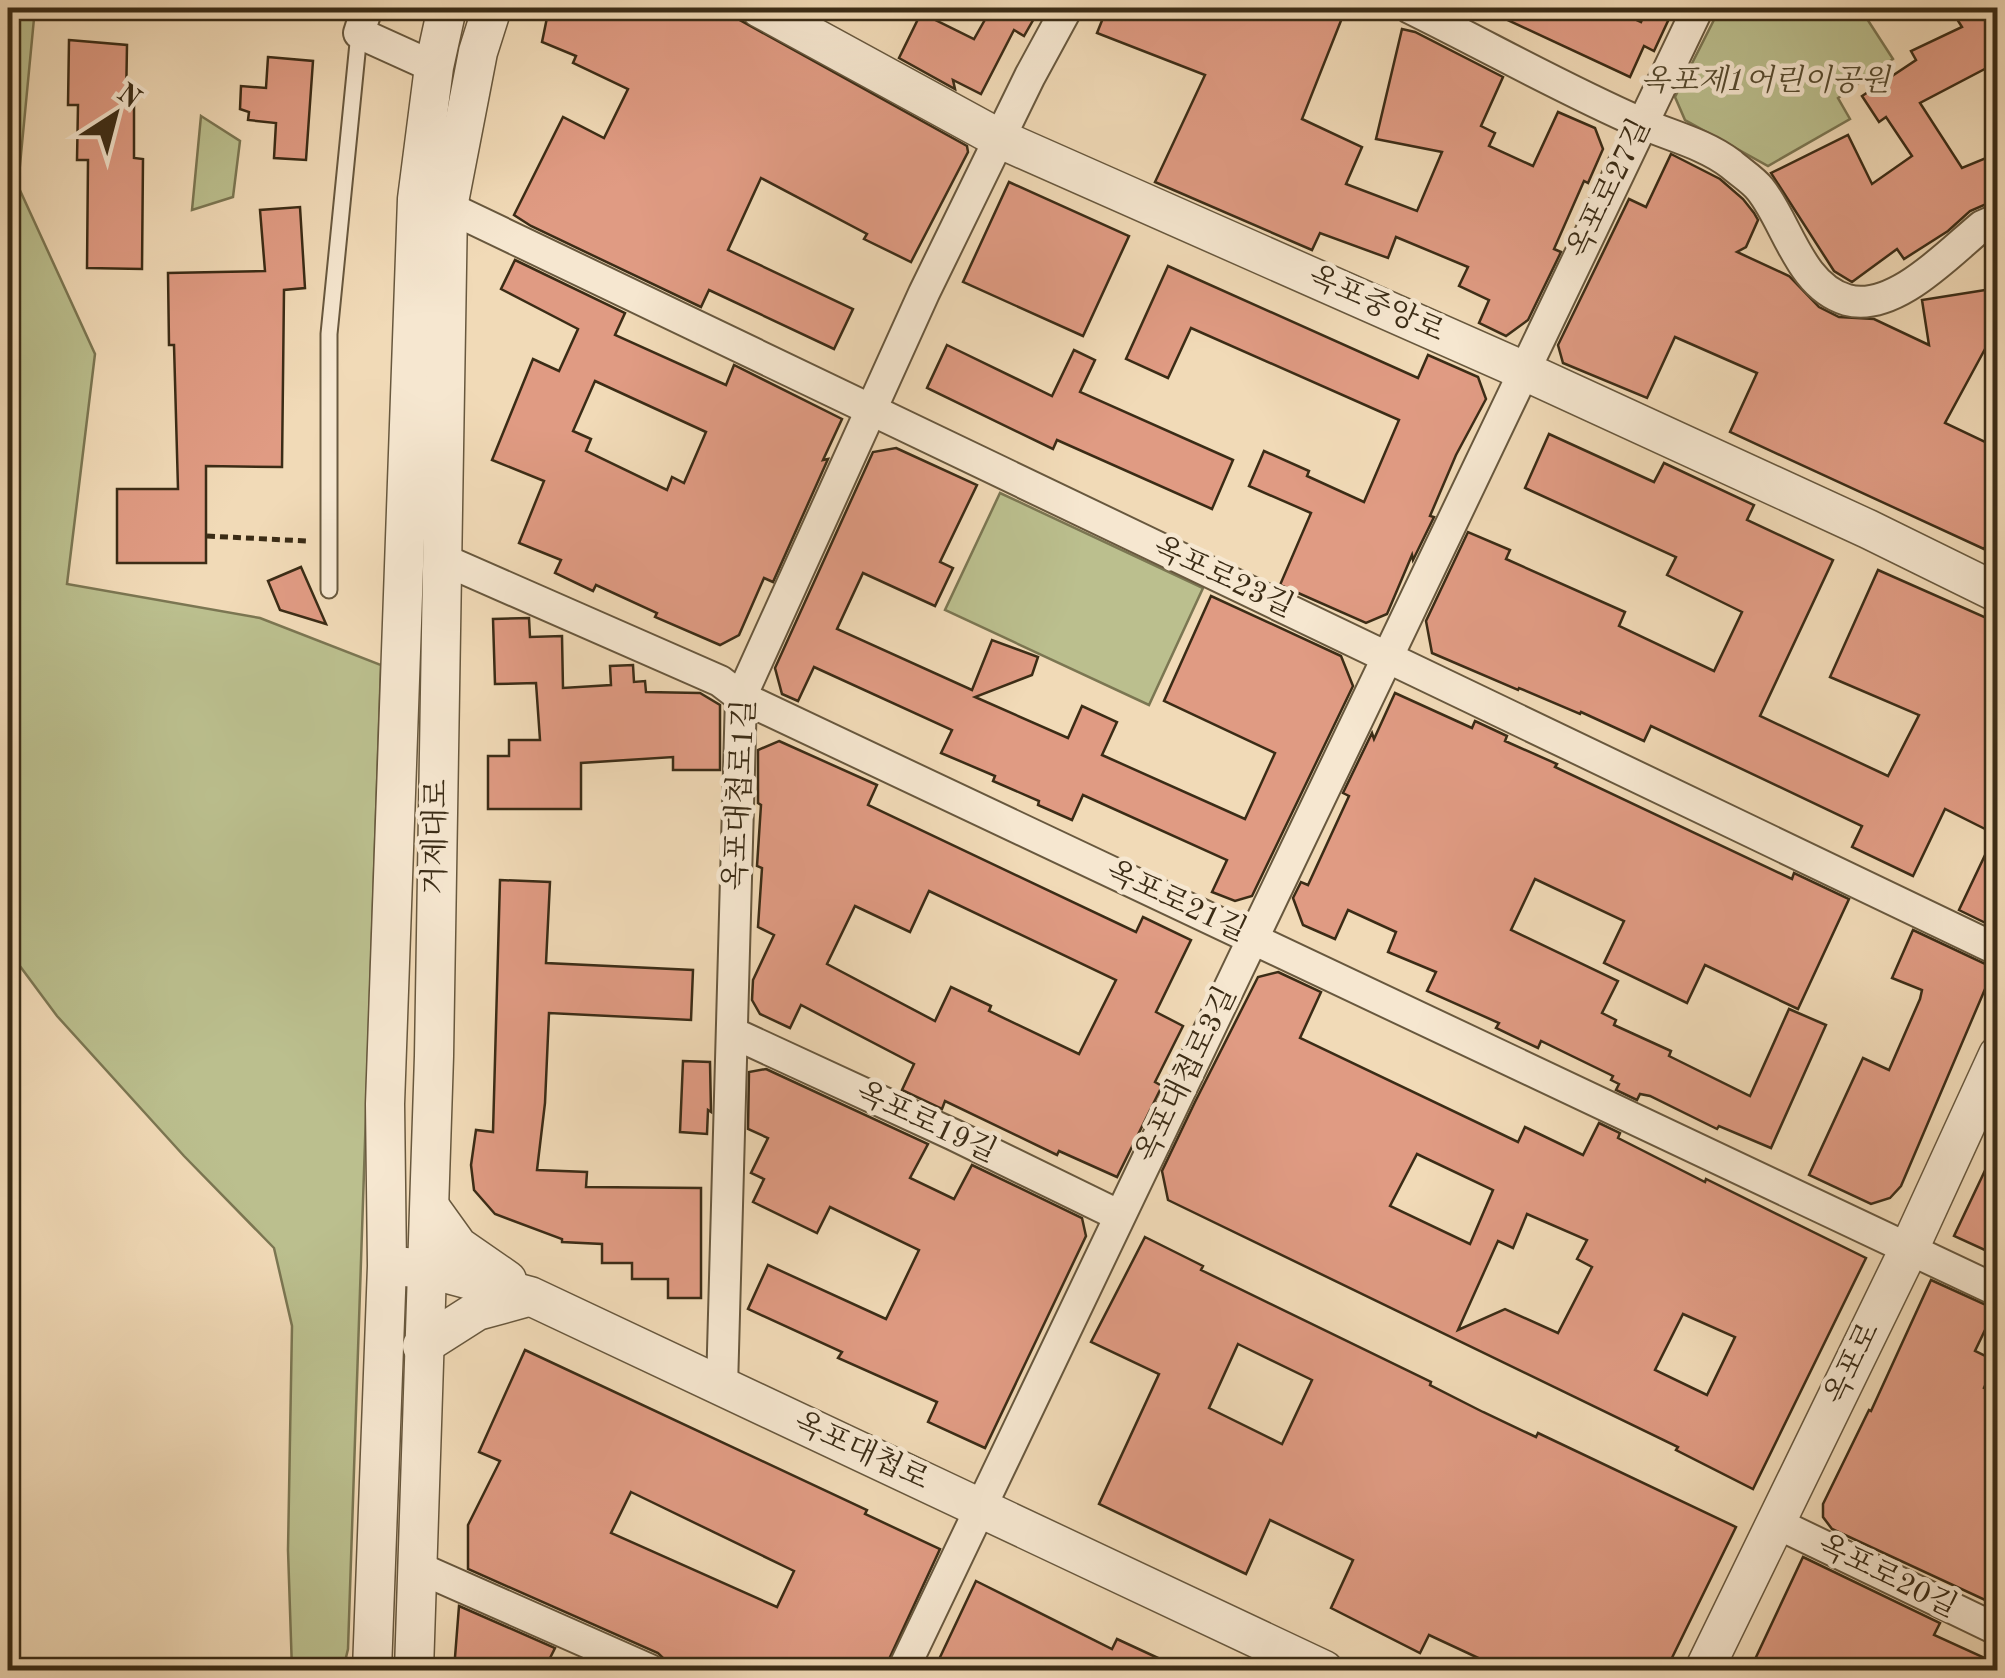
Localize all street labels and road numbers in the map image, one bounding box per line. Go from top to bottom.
street label: 옥포로27길 [1562,114,1657,263]
street label: 옥포중앙로 [1304,260,1449,348]
street label: 옥포로23길 [1148,531,1298,623]
street label: 옥포대첩로1길 [719,699,761,891]
street label: 거제대로 [419,779,453,895]
street label: 옥포로21길 [1101,855,1251,947]
street label: 옥포대첩로3길 [1130,982,1242,1168]
street label: 옥포로19길 [851,1076,1001,1168]
street label: 옥포로 [1819,1317,1886,1410]
street label: 옥포대첩로 [789,1406,934,1496]
street label: 옥포로20길 [1813,1529,1962,1624]

